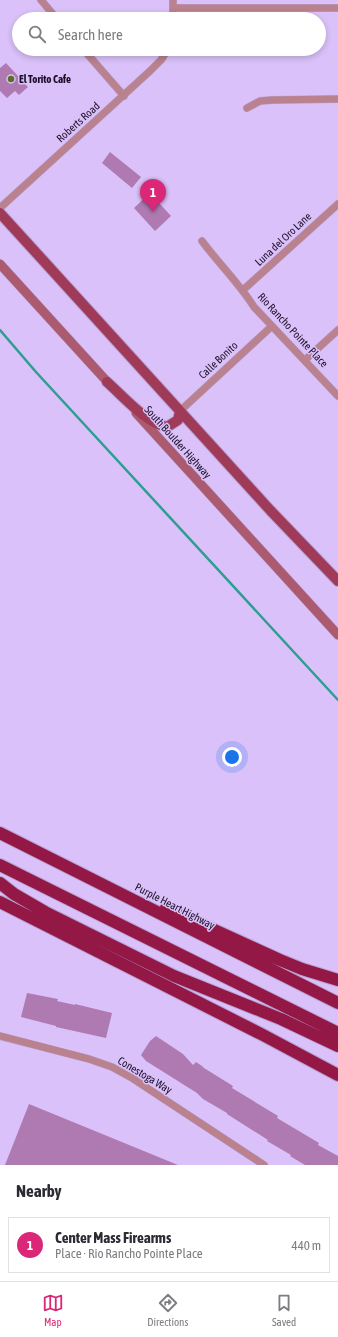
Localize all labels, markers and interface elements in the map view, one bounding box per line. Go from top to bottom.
search box [12,12,326,56]
icon: search [26,23,48,45]
text: Search here [58,26,123,43]
place label: El Torito Cafe [19,73,71,85]
marker: El Torito Cafe [6,74,16,84]
street label: Roberts Road [54,100,102,144]
pin: 1 [140,179,166,212]
street label: Luna del Oro Lane [252,210,314,268]
street label: Rio Rancho Pointe Place [255,290,331,370]
street label: Calle Bonito [196,339,240,381]
street label: South Boulder Highway [142,403,214,481]
your location [222,747,242,767]
street label: Purple Heart Highway [133,881,217,932]
street label: Conestoga Way [116,1054,175,1096]
text: Nearby [16,1181,62,1201]
text: Center Mass Firearms [55,1229,171,1246]
text: 1 [27,1238,33,1253]
text: 440 m [292,1238,321,1253]
text: Place · Rio Rancho Pointe Place [55,1246,203,1261]
tab: Map [42,1292,64,1328]
tab: Directions [147,1292,188,1328]
tab: Saved [272,1292,296,1328]

